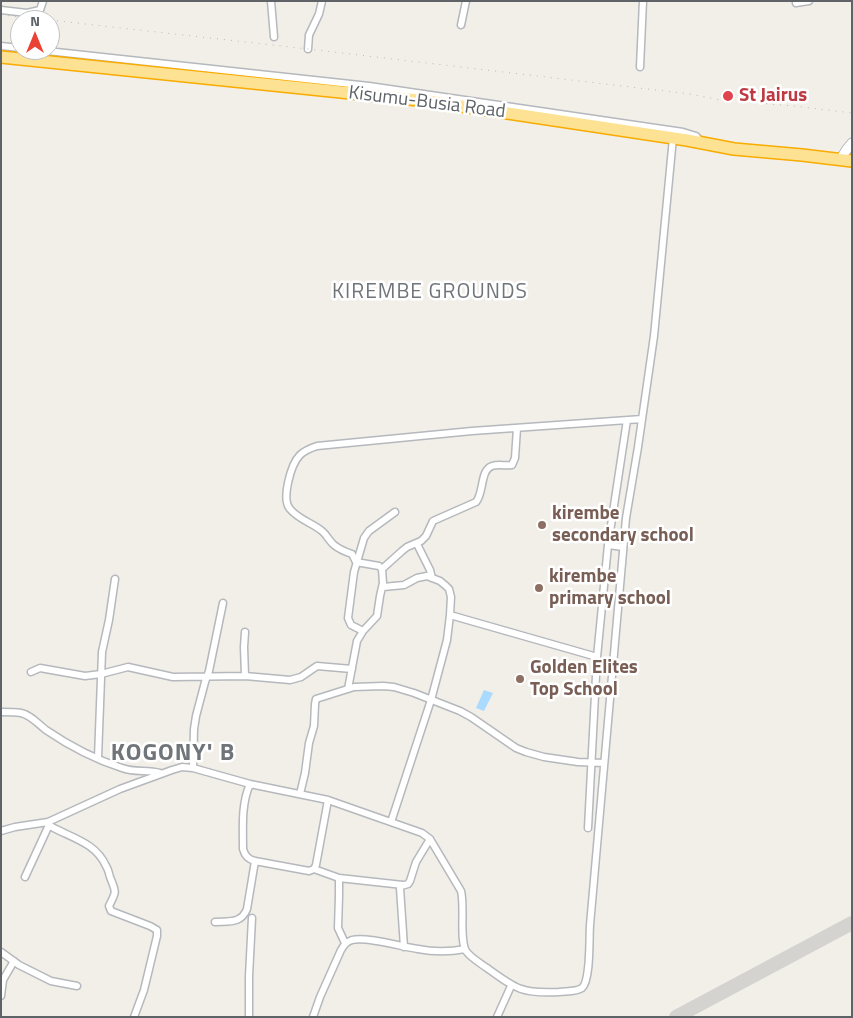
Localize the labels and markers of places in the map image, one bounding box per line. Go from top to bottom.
place label: St Jairus [739,85,807,107]
marker: St Jairus [721,89,735,103]
place label: kirembe secondary school [552,503,694,547]
marker: kirembe secondary school [536,519,548,531]
place label: kirembe primary school [549,566,671,610]
marker: kirembe primary school [533,582,545,594]
place label: Golden Elites Top School [530,657,638,701]
marker: Golden Elites Top School [514,673,526,685]

